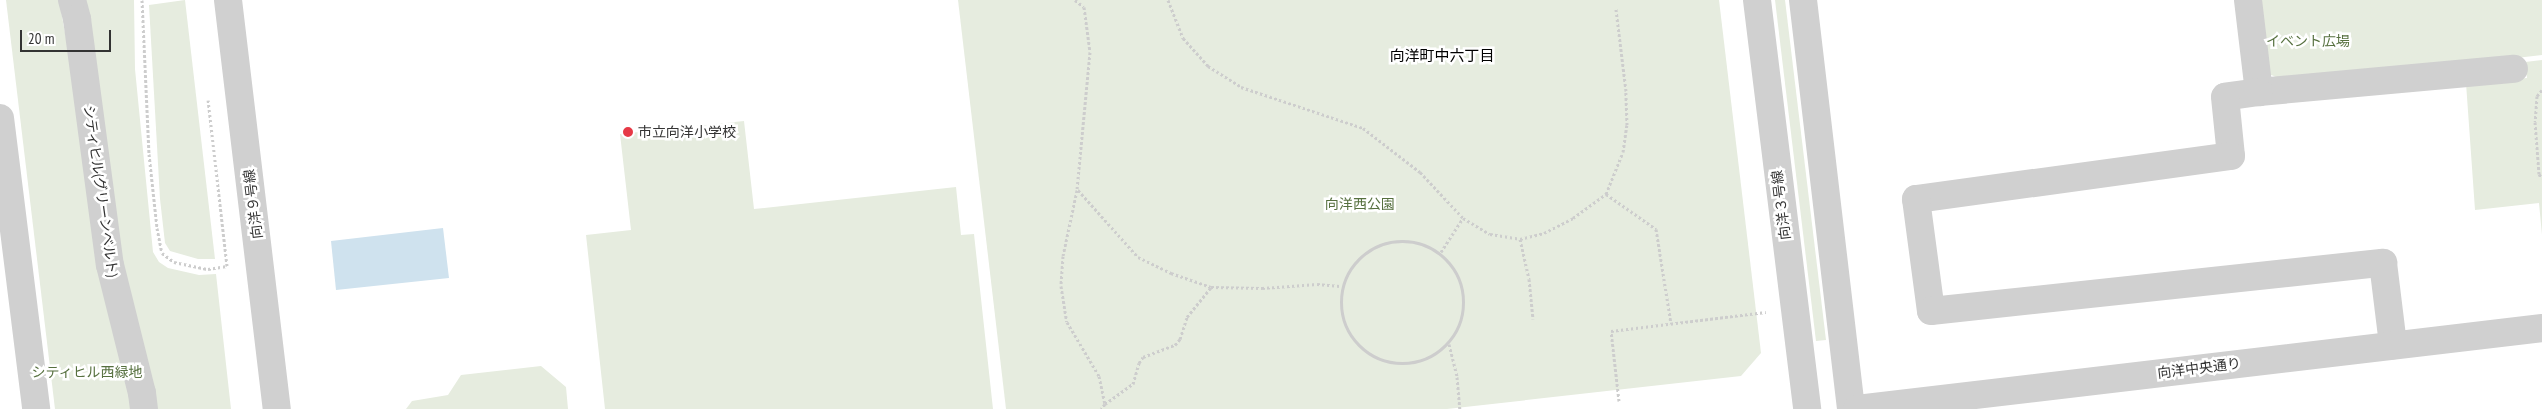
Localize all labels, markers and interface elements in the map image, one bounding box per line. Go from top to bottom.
scale bar [22,20,114,52]
text: 20 m [28,29,54,48]
park label: イベント広場 [2266,33,2350,49]
district label: 向洋町中六丁目 [1390,47,1494,65]
street label: シティヒル(グリーンベルト) [81,103,121,279]
place label: 市立向洋小学校 [638,124,736,140]
marker: 市立向洋小学校 [622,126,634,138]
street label: 向洋９号線 [240,168,266,240]
street label: 向洋３号線 [1768,169,1794,241]
park label: 向洋西公園 [1325,196,1395,212]
street label: 向洋中央通り [2156,355,2242,381]
park label: シティヒル西緑地 [31,364,143,380]

